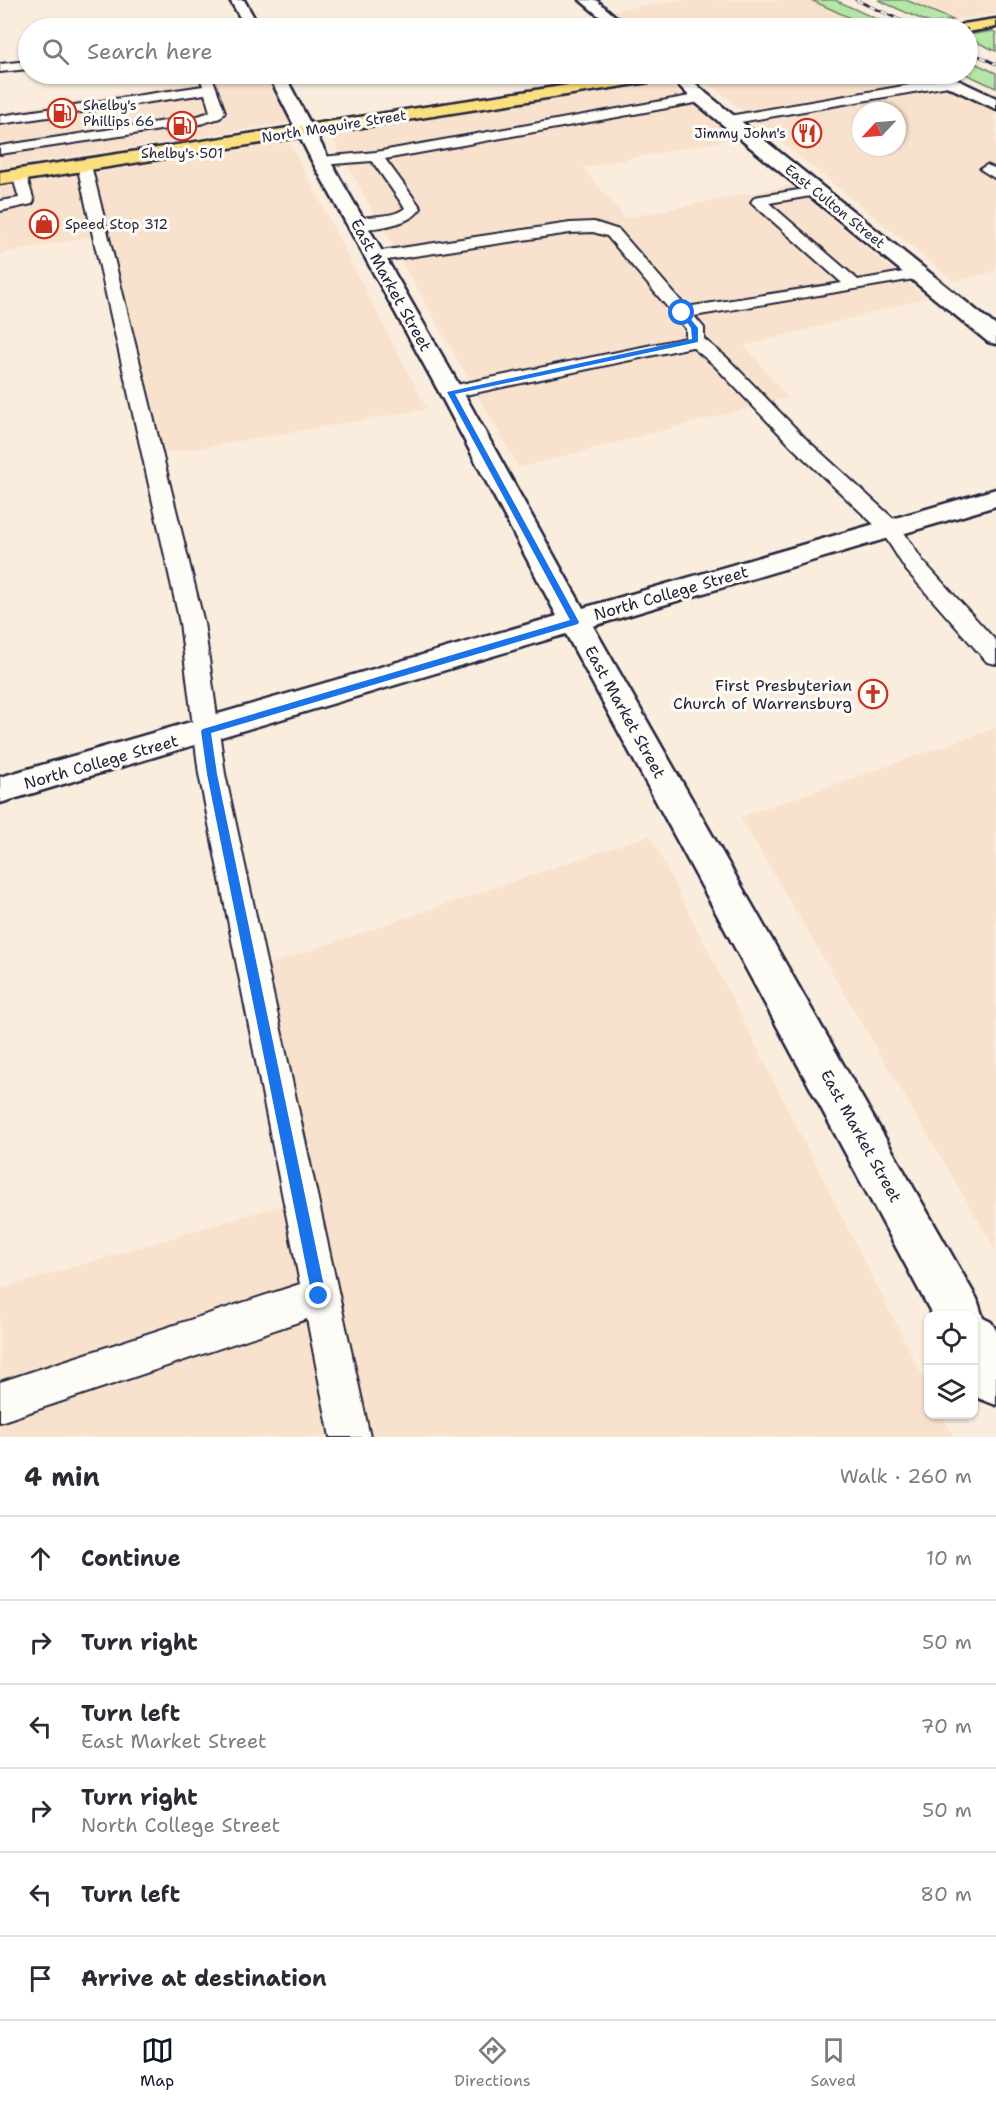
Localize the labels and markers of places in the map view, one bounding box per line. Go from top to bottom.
place label: Shelby's Phillips 66 [83,96,154,130]
fuel station icon: Shelby's Phillips 66 [46,97,78,129]
fuel station icon: Shelby's 501 [166,110,198,142]
restaurant icon: Jimmy John's [791,117,823,149]
place label: Jimmy John's [694,124,786,142]
place label: Shelby's 501 [141,144,223,162]
shop icon: Speed Stop 312 [28,208,60,240]
place label: Speed Stop 312 [65,215,168,233]
place label: First Presbyterian Church of Warrensburg [673,675,852,714]
church icon: First Presbyterian Church of Warrensburg [857,678,889,710]

